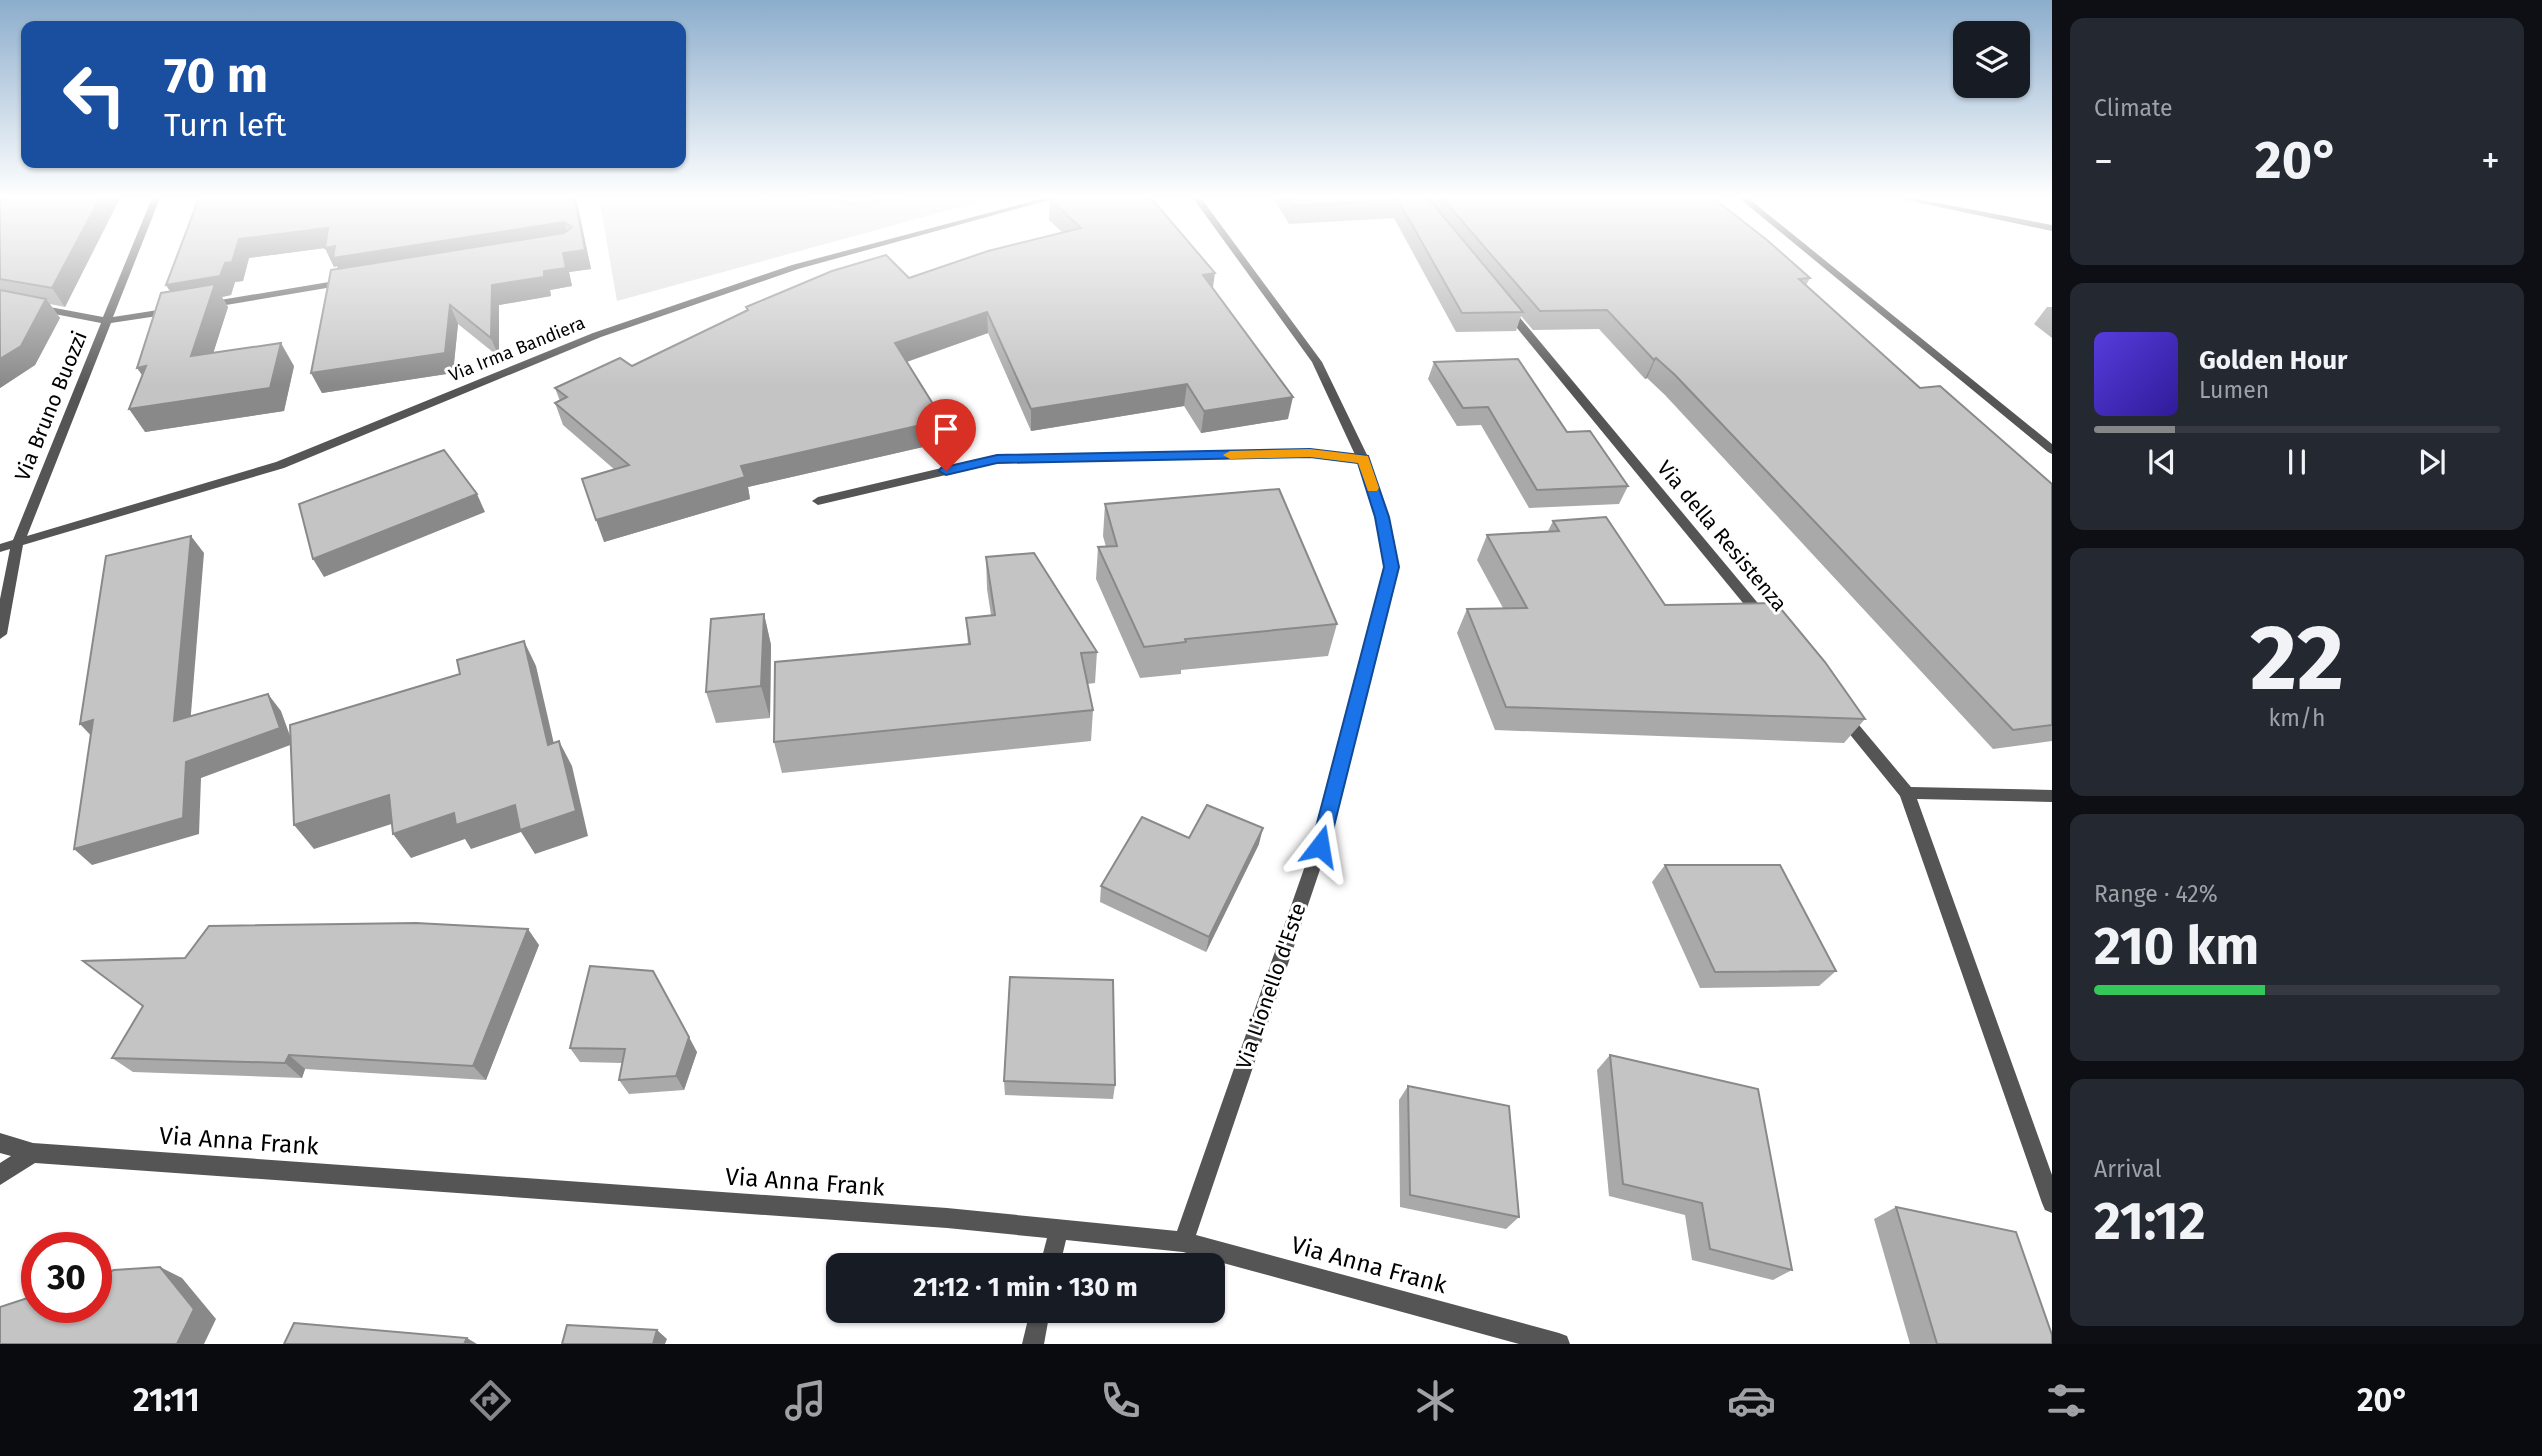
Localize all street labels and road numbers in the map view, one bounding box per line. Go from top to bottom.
street label: Via Irma Bandiera [446,312,588,386]
street label: Via Bruno Buozzi [9,327,93,485]
street label: Via della Resistenza [1651,455,1793,617]
street label: Via Lionello d'Este [1230,900,1312,1072]
street label: Via Anna Frank [158,1121,320,1161]
street label: Via Anna Frank [724,1162,886,1202]
street label: Via Anna Frank [1288,1231,1450,1299]

